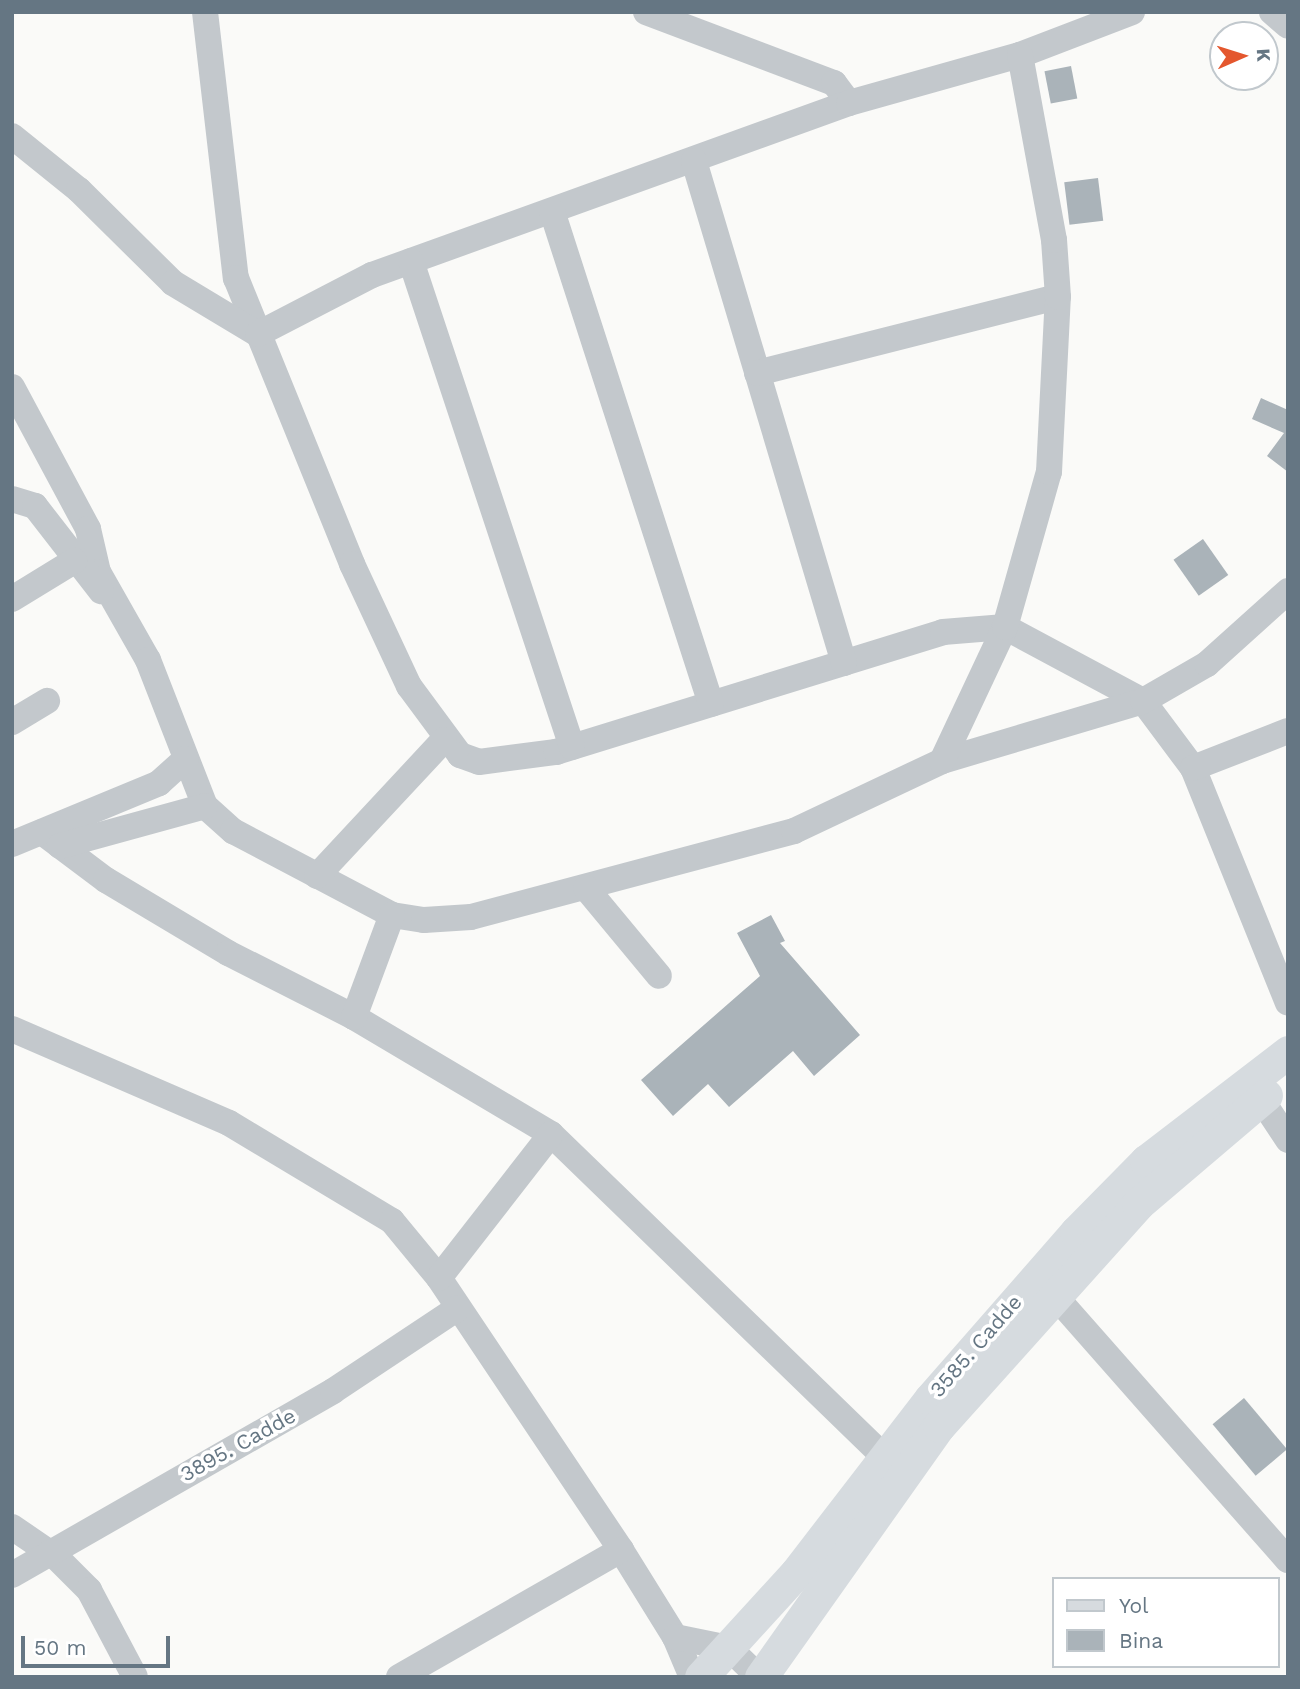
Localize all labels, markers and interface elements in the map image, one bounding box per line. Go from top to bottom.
north arrow [1209,21,1279,91]
text: K [1252,48,1275,62]
street label: 3585. Cadde [925,1290,1027,1402]
street label: 3895. Cadde [176,1403,300,1487]
legend [1052,1577,1279,1668]
text: Yol [1119,1593,1149,1618]
scale bar [24,1622,173,1666]
text: Bina [1119,1628,1163,1653]
text: 50 m [34,1635,86,1660]

